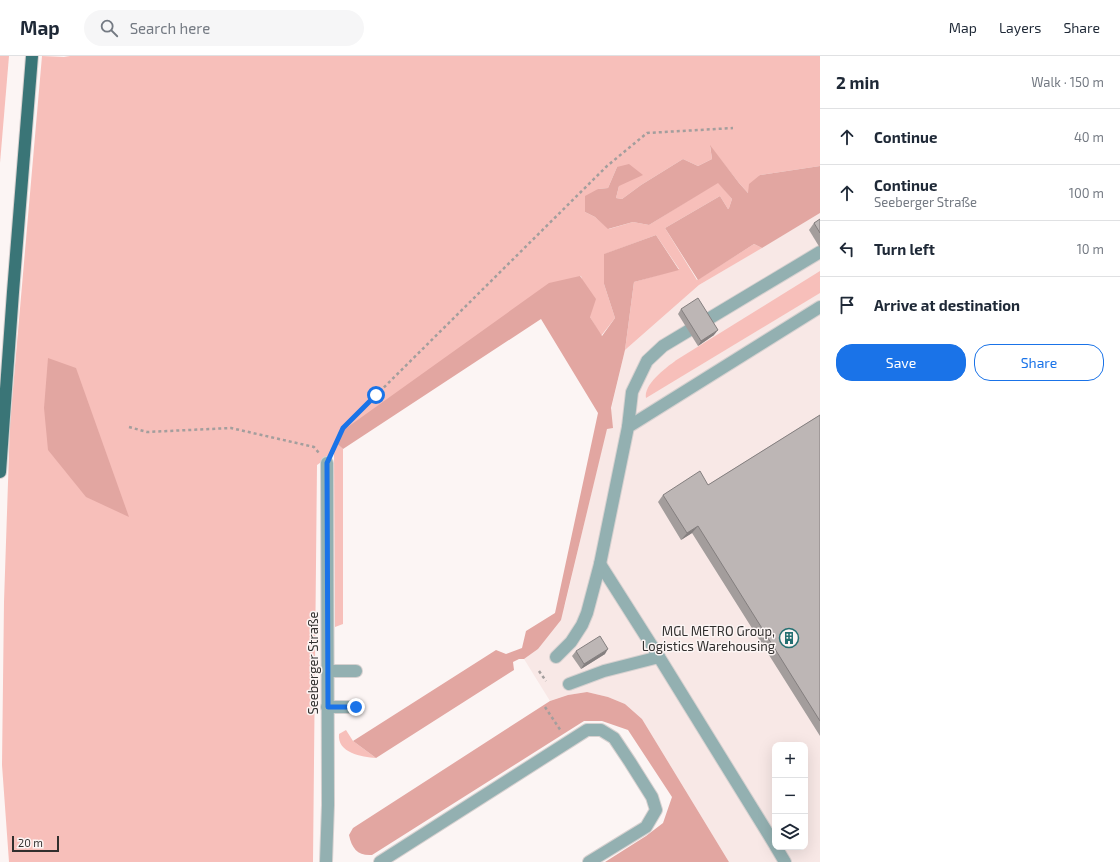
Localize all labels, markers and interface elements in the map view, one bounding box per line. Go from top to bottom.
search box [84,10,364,46]
text: Map [20,16,60,39]
icon: search [98,17,120,39]
text: Search here [130,19,210,37]
text: Map [949,19,977,36]
text: Layers [999,19,1041,36]
text: Share [1063,19,1100,36]
text: 2 min [836,72,879,92]
text: Walk · 150 m [1031,74,1104,90]
icon: ahead [836,126,858,148]
text: Continue [874,128,937,146]
text: 40 m [1074,129,1104,145]
text: Continue [874,176,937,194]
icon: ahead [836,182,858,204]
text: 100 m [1069,185,1104,201]
text: Seeberger Straße [874,194,977,210]
icon: left [836,238,858,260]
text: Turn left [874,240,935,258]
text: 10 m [1077,241,1104,257]
icon: arrive [836,294,858,316]
text: Arrive at destination [874,296,1020,314]
button: Save [836,344,966,381]
button: Share [974,344,1104,381]
route start [367,386,385,404]
street label: Seeberger Straße [305,611,321,715]
place label: MGL METRO Group, Logistics Warehousing [642,623,775,654]
building icon: MGL METRO Group, Logistics Warehousing [778,627,800,649]
route end [347,698,365,716]
map controls [772,742,808,850]
button: + [772,742,808,778]
button: − [772,778,808,814]
button: layers [772,814,808,850]
scale bar [12,834,59,853]
text: 20 m [18,836,43,849]

